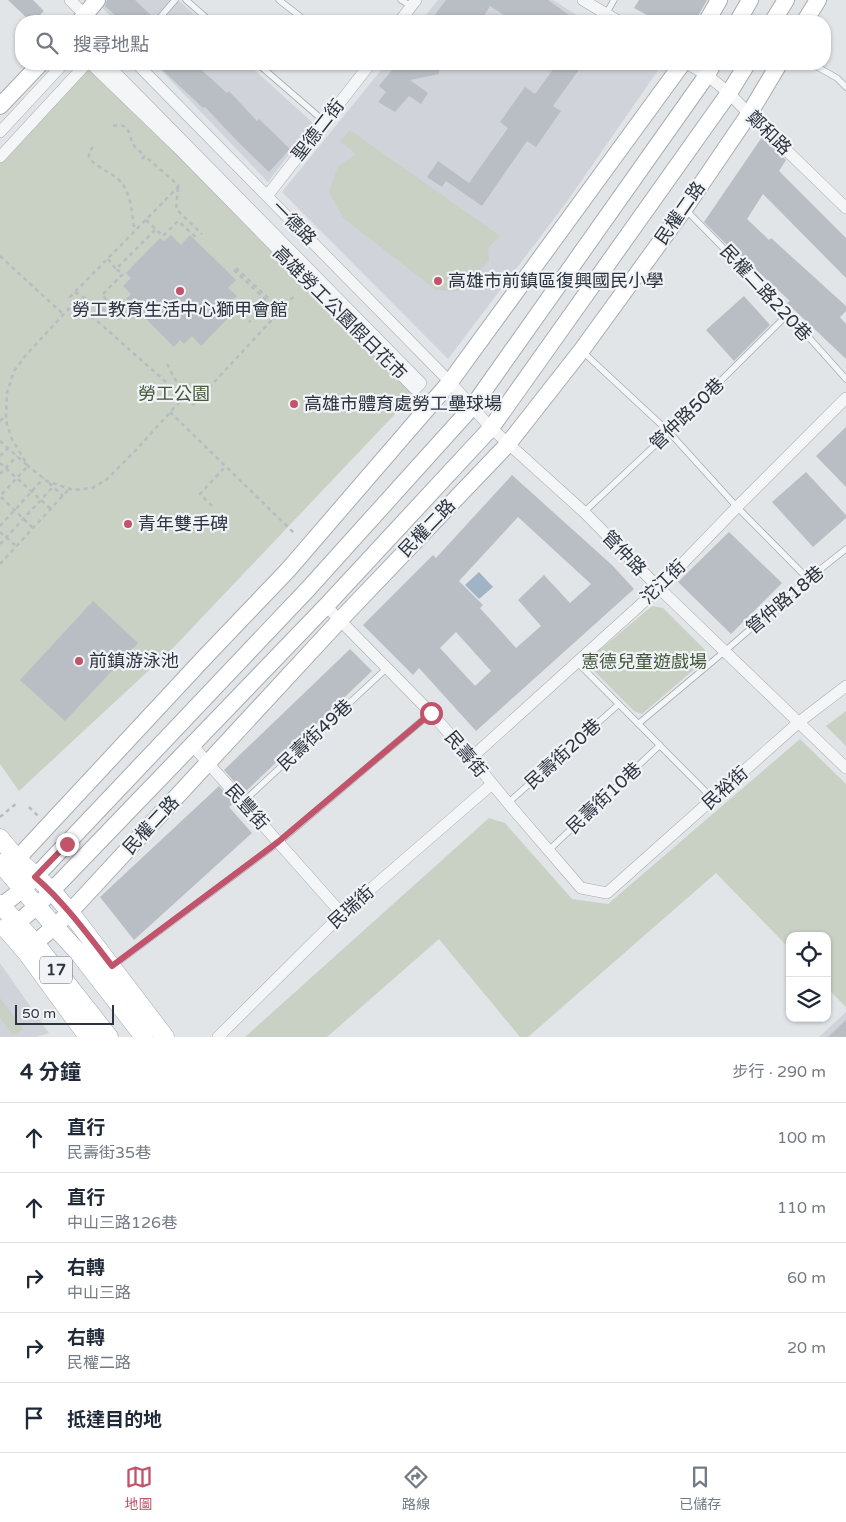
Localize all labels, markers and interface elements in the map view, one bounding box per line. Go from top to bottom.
search box [15,15,831,70]
icon: search [33,29,61,57]
text: 搜尋地點 [73,34,149,56]
street label: 聖德二街 [287,95,349,165]
street label: 鄭和路 [742,106,796,160]
street label: 民權二路 [650,177,710,249]
street label: 一德路 [267,196,321,250]
street label: 民權二路220巷 [716,240,816,346]
street label: 高雄勞工公園假日花市 [269,242,411,384]
place label: 高雄市前鎮區復興國民小學 [448,270,664,292]
marker: 高雄市前鎮區復興國民小學 [432,275,444,287]
marker: 勞工教育生活中心獅甲會館 [174,285,186,297]
place label: 勞工教育生活中心獅甲會館 [72,299,288,321]
street label: 管仲路50巷 [645,373,729,455]
park label: 勞工公園 [138,383,210,405]
place label: 高雄市體育處勞工壘球場 [304,393,502,415]
marker: 高雄市體育處勞工壘球場 [288,398,300,410]
street label: 民權二路 [394,494,460,562]
place label: 青年雙手碑 [138,513,228,535]
marker: 青年雙手碑 [122,518,134,530]
street label: 管仲路 [597,526,651,580]
street label: 沱江街 [636,555,690,609]
street label: 管仲路18巷 [742,561,828,639]
place label: 前鎮游泳池 [89,650,179,672]
park label: 憲德兒童遊戲場 [581,651,707,673]
marker: 前鎮游泳池 [73,655,85,667]
street label: 民壽街49巷 [273,695,357,775]
route start [420,702,443,725]
street label: 民壽街20巷 [520,714,606,794]
street label: 民壽街 [440,726,492,782]
street label: 民壽街10巷 [562,758,646,838]
street label: 民裕街 [698,762,752,814]
street label: 民豐街 [221,780,273,834]
street label: 民權二路 [118,791,184,859]
route end [56,833,79,856]
street label: 民瑞街 [324,881,378,933]
map controls [786,932,831,1022]
button: locate [786,932,831,977]
road number: 17 [40,956,72,984]
button: layers [786,977,831,1022]
scale bar [15,1002,114,1025]
text: 50 m [22,1005,56,1022]
text: 4 分鐘 [20,1060,81,1085]
text: 步行 · 290 m [733,1062,826,1082]
text: 直行 [67,1117,105,1139]
icon: ahead [20,1124,48,1152]
text: 100 m [777,1128,826,1148]
text: 民壽街35巷 [67,1143,151,1163]
text: 直行 [67,1187,105,1209]
icon: ahead [20,1194,48,1222]
text: 110 m [777,1198,826,1218]
text: 中山三路126巷 [67,1213,177,1233]
text: 右轉 [67,1257,105,1279]
icon: right [20,1264,48,1292]
text: 60 m [787,1268,826,1288]
text: 中山三路 [67,1283,131,1303]
text: 右轉 [67,1327,105,1349]
icon: right [20,1334,48,1362]
text: 20 m [787,1338,826,1358]
text: 民權二路 [67,1353,131,1373]
icon: arrive [20,1404,48,1432]
text: 抵達目的地 [67,1409,162,1431]
tab: 地圖 [125,1463,153,1513]
tab: 路線 [402,1463,430,1513]
tab: 已儲存 [679,1463,721,1513]

